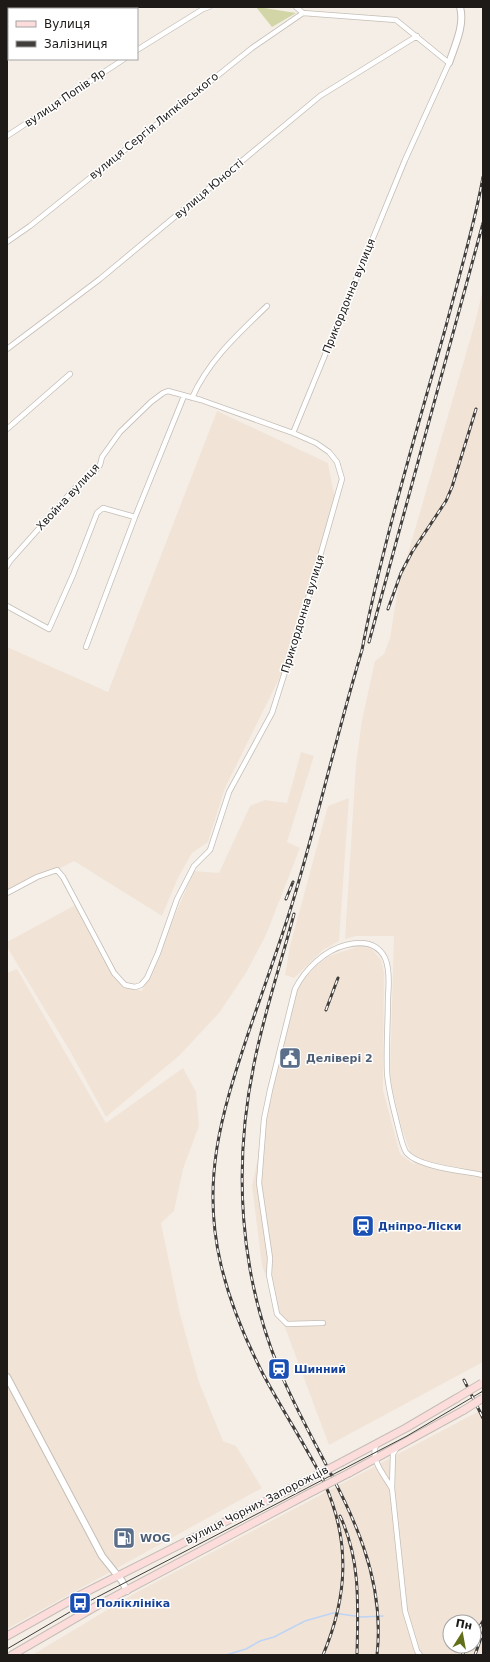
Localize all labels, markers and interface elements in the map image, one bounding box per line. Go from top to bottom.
legend [8,8,138,60]
text: Вулиця [44,17,90,31]
text: Залізниця [44,37,107,51]
street label: вулиця Попів Яр [22,66,108,130]
street label: вулиця Сергія Липківського [87,70,221,182]
street label: вулиця Юності [172,156,246,222]
street label: Прикордонна вулиця [320,237,378,355]
street label: Хвойна вулиця [34,461,102,533]
street label: Прикордонна вулиця [279,553,327,675]
public building icon: Делівері 2 [277,1045,303,1071]
place label: Делівері 2 [306,1052,373,1065]
station icon: Дніпро-Ліски [350,1213,376,1239]
place label: Дніпро-Ліски [378,1220,461,1233]
station icon: Шинний [266,1356,292,1382]
place label: Шинний [294,1363,346,1376]
street label: вулиця Чорних Запорожців [183,1463,331,1547]
fuel station icon: WOG [111,1525,137,1551]
place label: WOG [140,1532,171,1545]
bus stop icon: Поліклініка [67,1590,93,1616]
place label: Поліклініка [96,1597,170,1610]
north arrow [442,1614,482,1654]
text: Пн [454,1617,473,1633]

